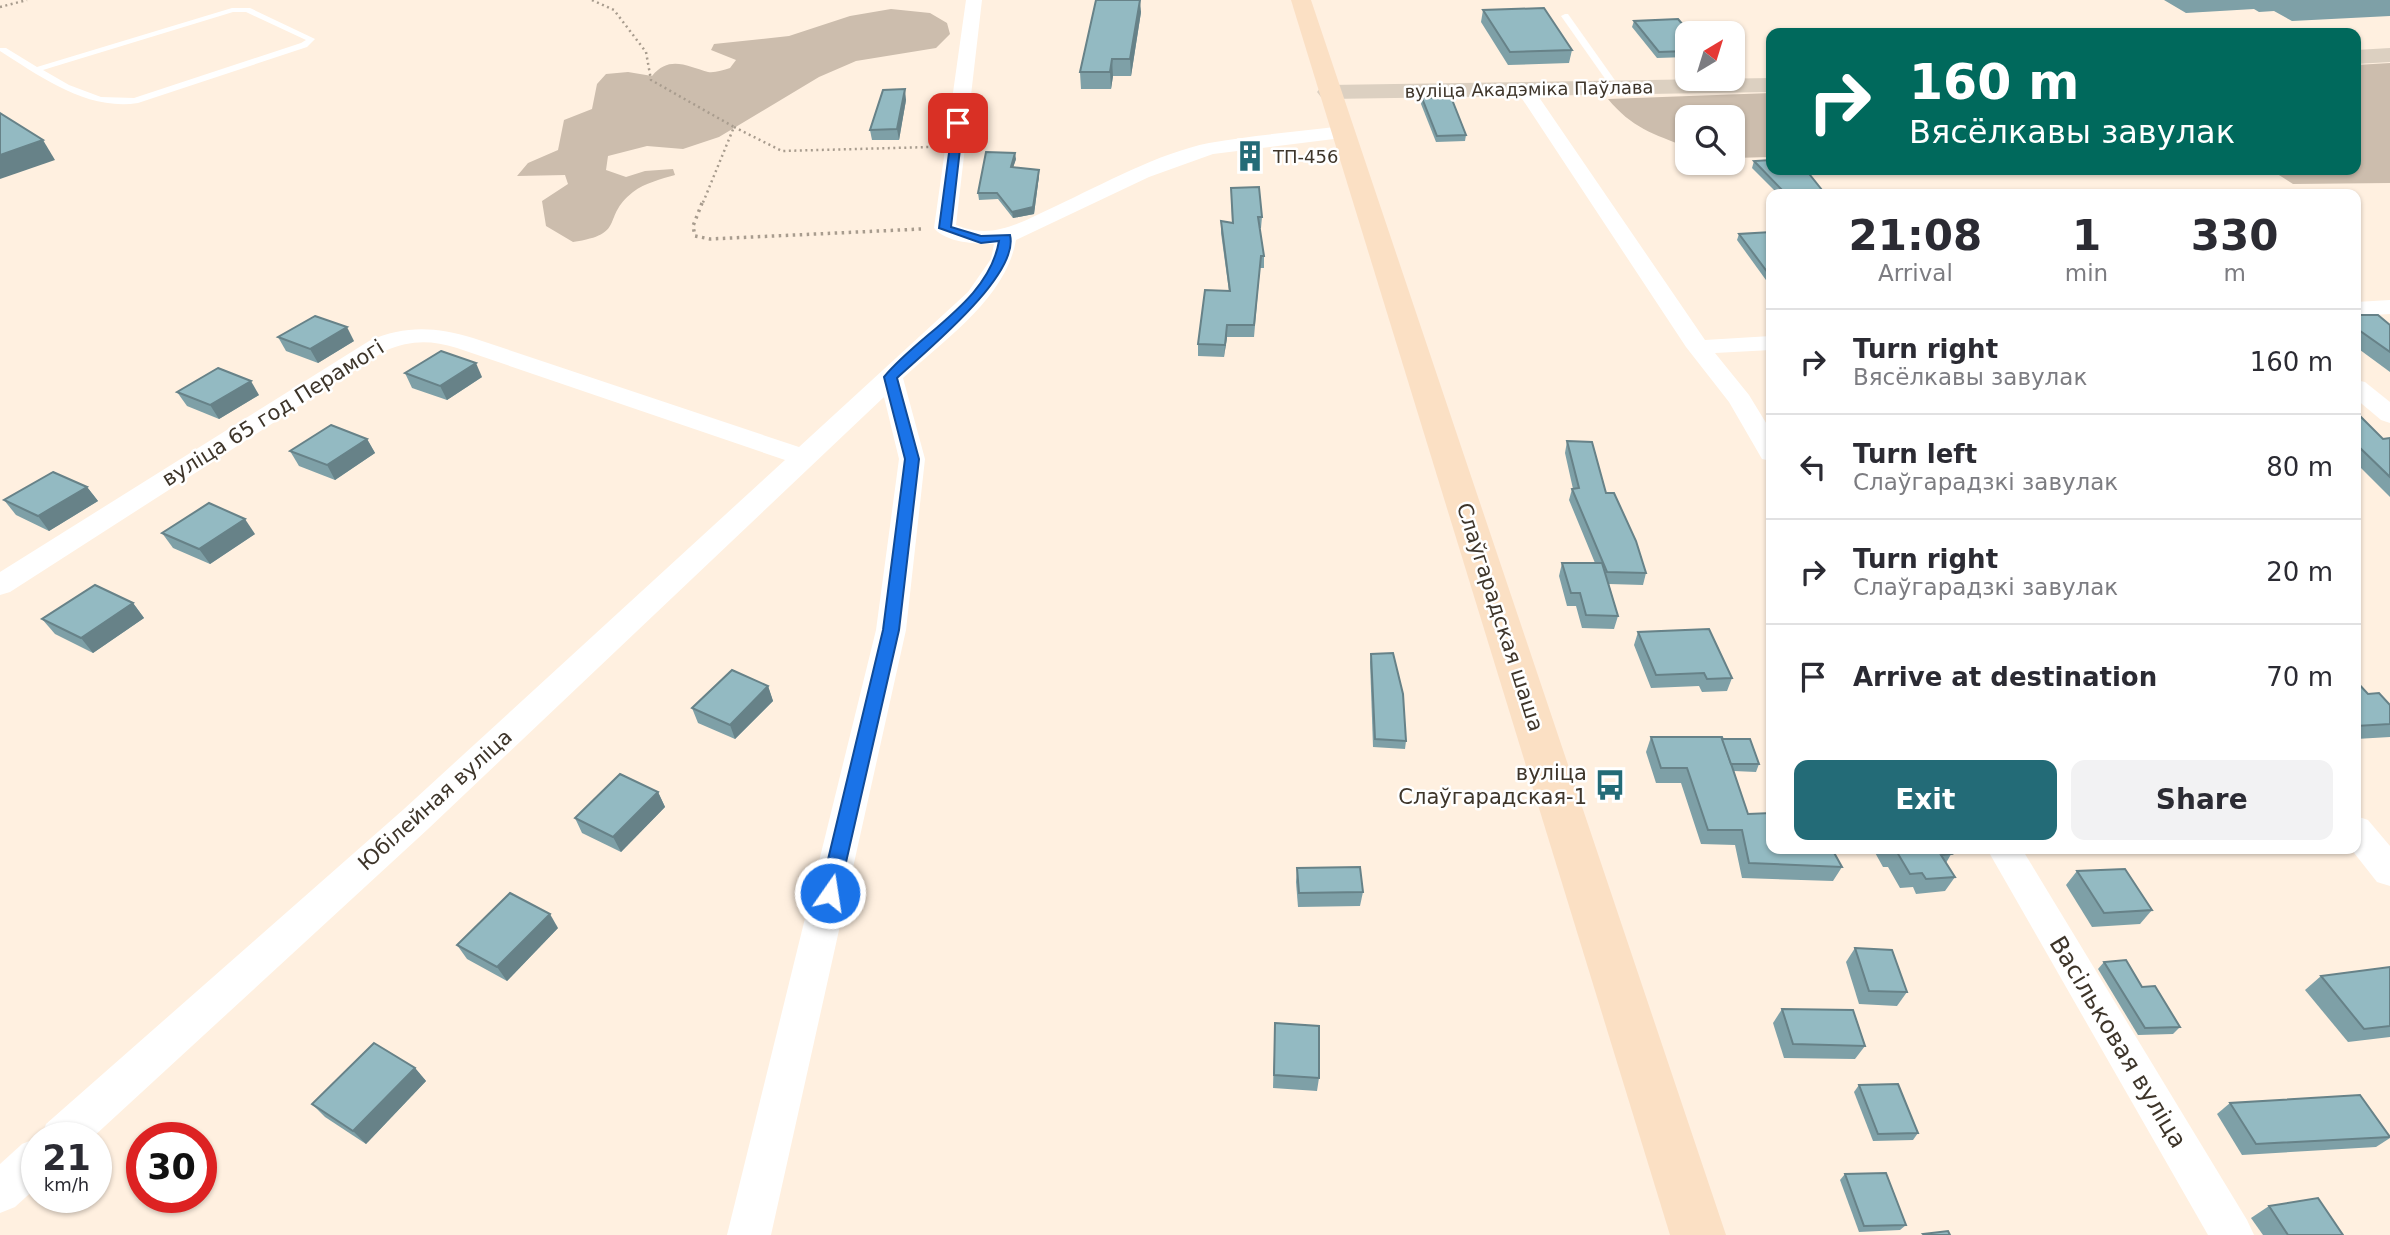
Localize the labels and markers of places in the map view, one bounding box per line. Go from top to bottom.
pin [928,93,988,153]
building icon: ТП-456 [1233,139,1267,173]
place label: ТП-456 [1272,146,1338,167]
place label: вуліца Слаўгарадская-1 [1398,761,1587,809]
bus stop icon: вуліца Слаўгарадская-1 [1593,768,1627,802]

